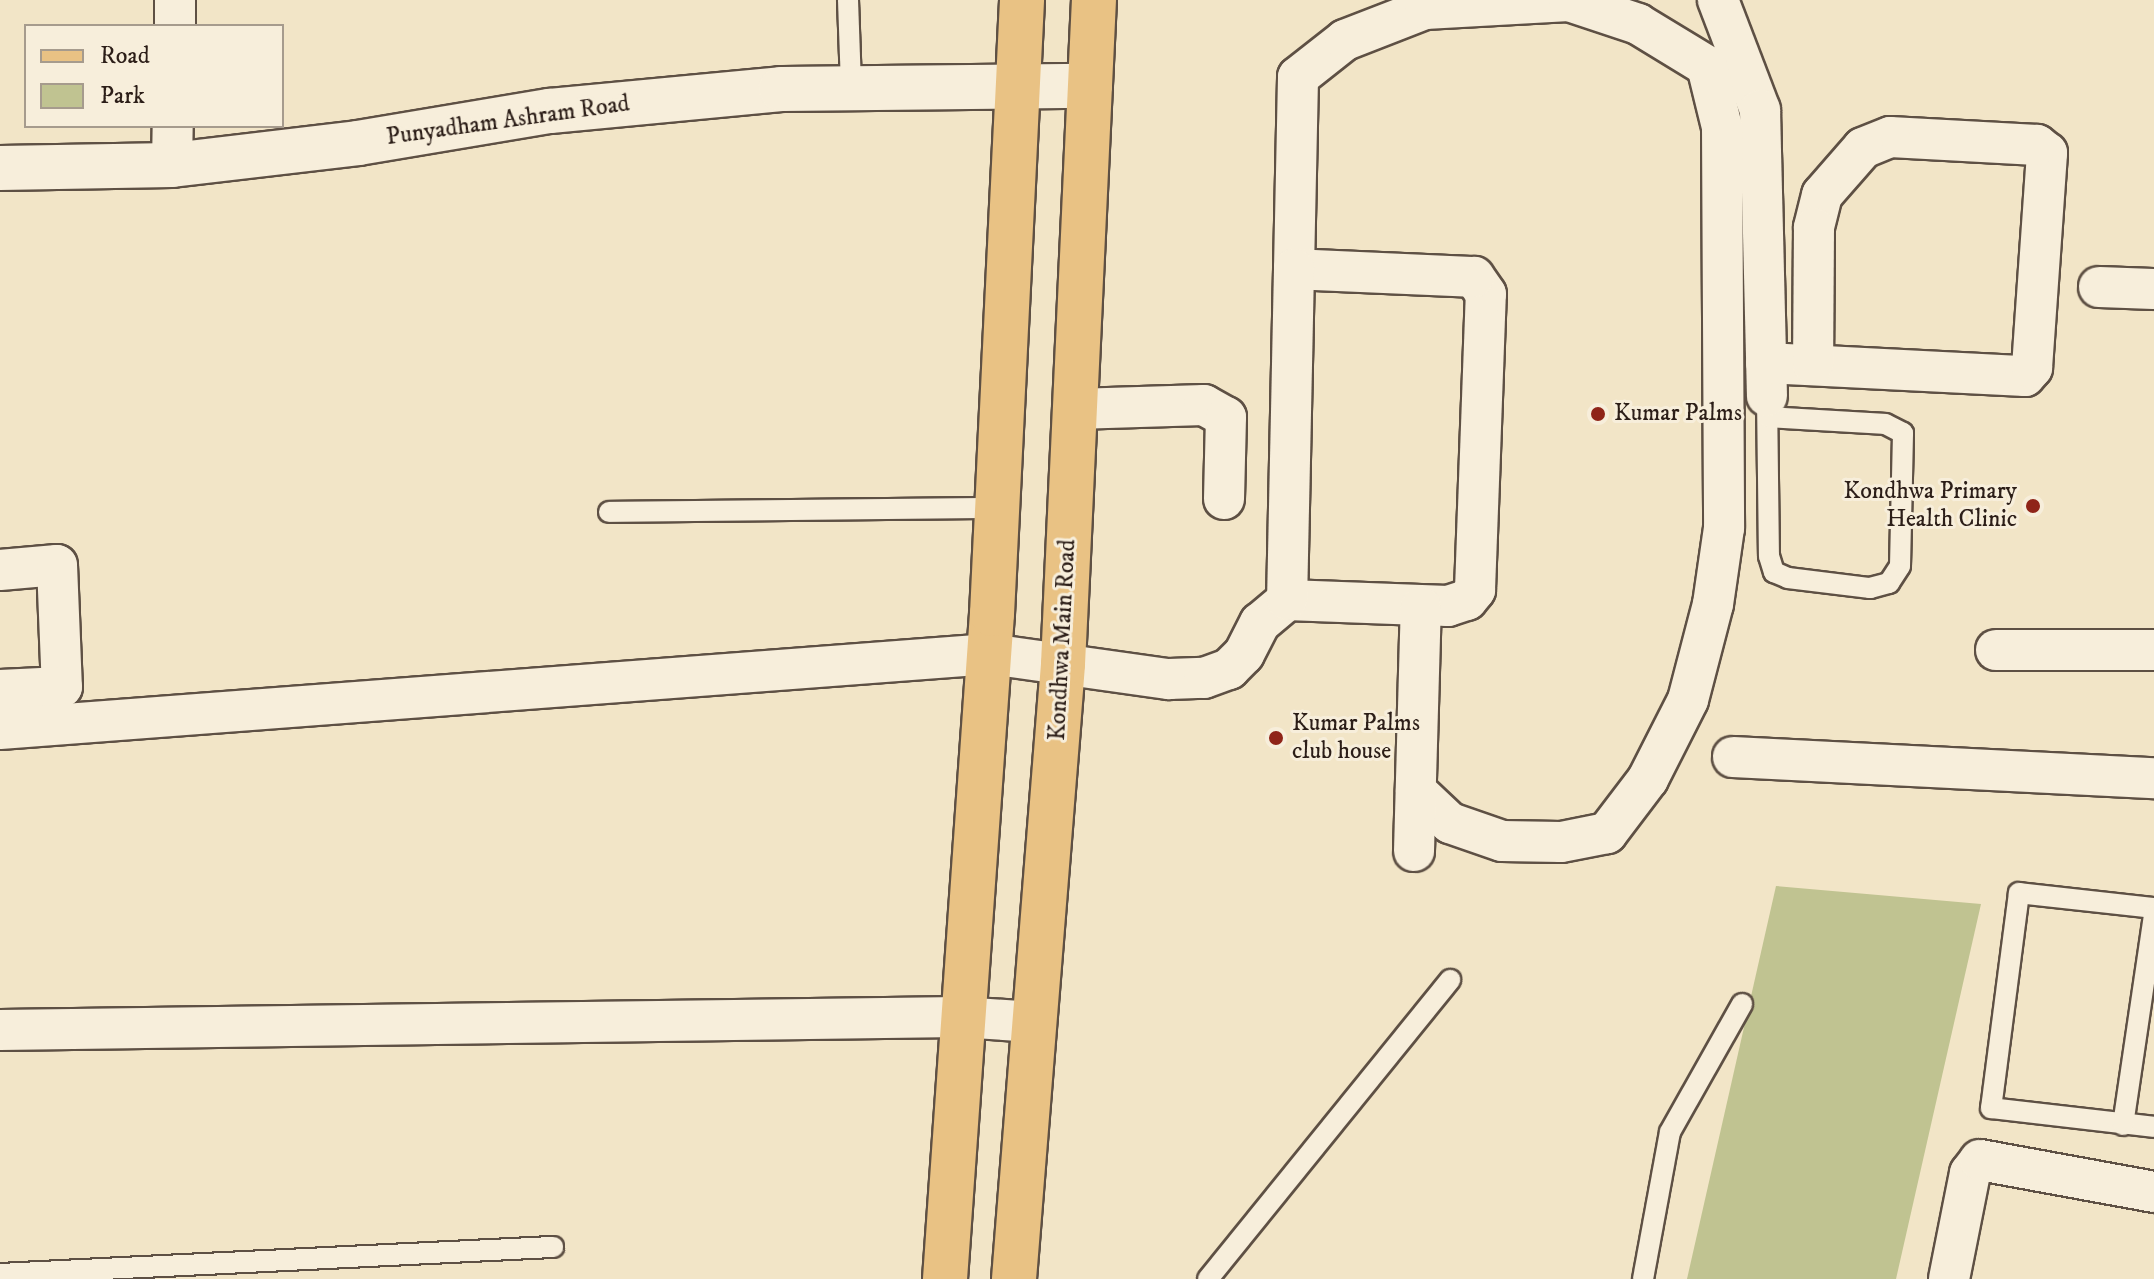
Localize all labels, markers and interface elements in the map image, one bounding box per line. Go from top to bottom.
legend [24,24,284,128]
text: Road [100,41,150,71]
text: Park [100,81,145,111]
street label: Punyadham Ashram Road [385,90,631,152]
place label: Kumar Palms [1614,400,1742,428]
marker: Kumar Palms [1589,405,1607,423]
place label: Kondhwa Primary Health Clinic [1844,478,2017,534]
marker: Kondhwa Primary Health Clinic [2024,497,2042,515]
street label: Kondhwa Main Road [1043,539,1083,741]
place label: Kumar Palms club house [1292,710,1420,766]
marker: Kumar Palms club house [1267,729,1285,747]

